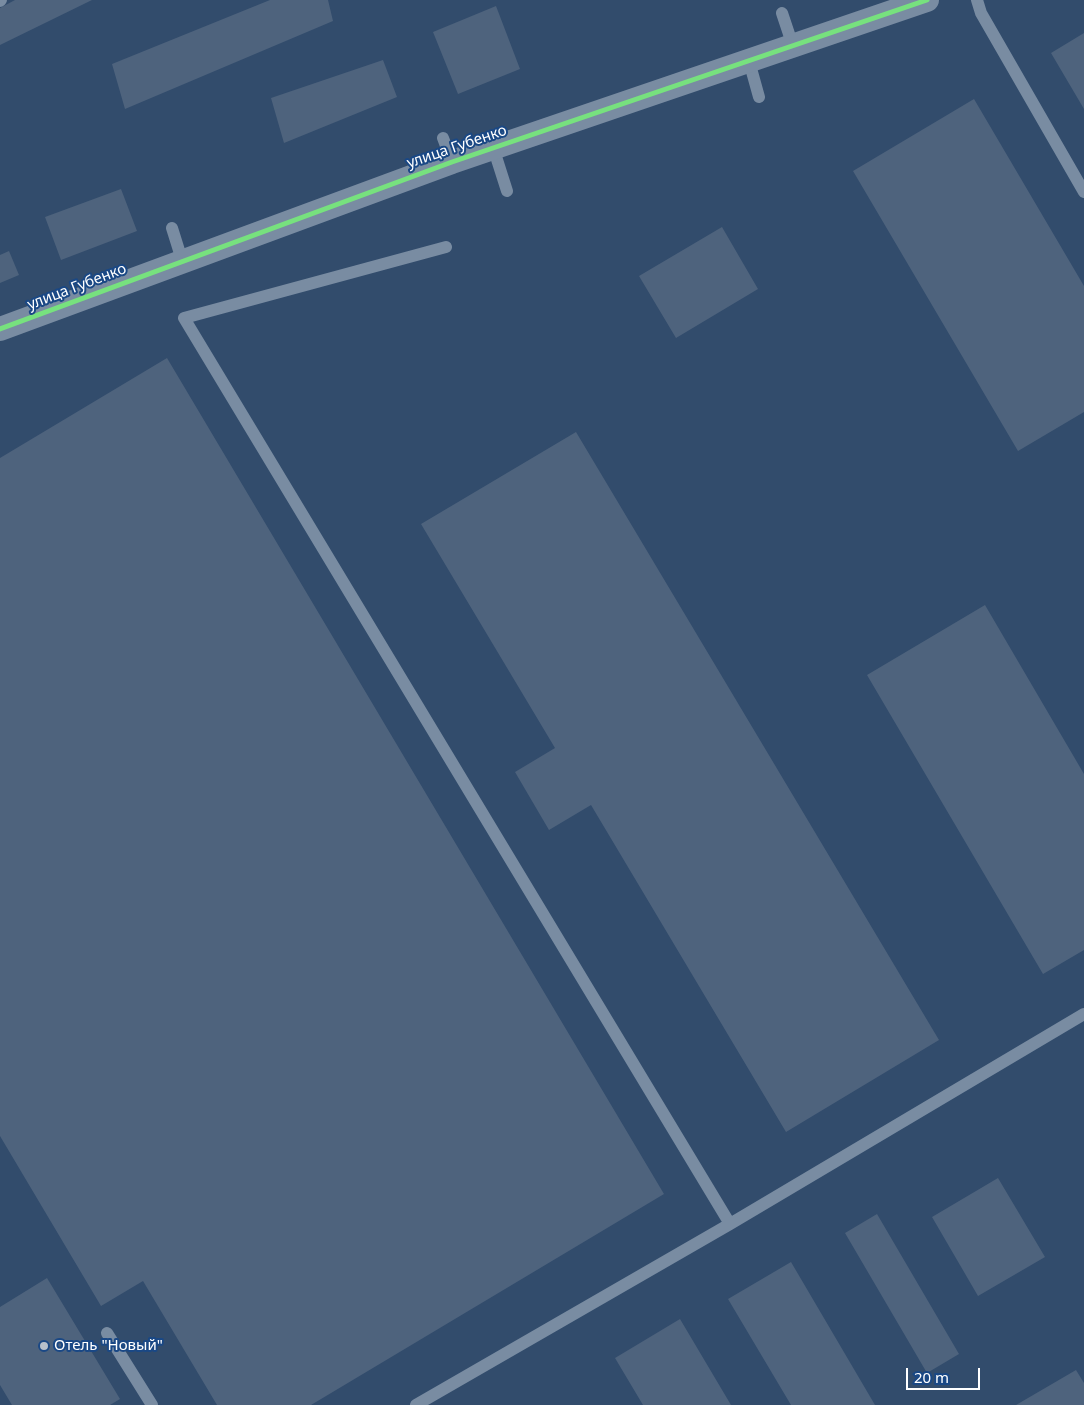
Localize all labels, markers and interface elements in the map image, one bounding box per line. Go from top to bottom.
street label: улица Губенко [405,121,509,173]
street label: улица Губенко [25,260,129,314]
place label: Отель "Новый" [54,1337,163,1355]
marker: Отель "Новый" [38,1340,50,1352]
scale bar [909,1358,983,1390]
text: 20 m [914,1367,949,1387]

